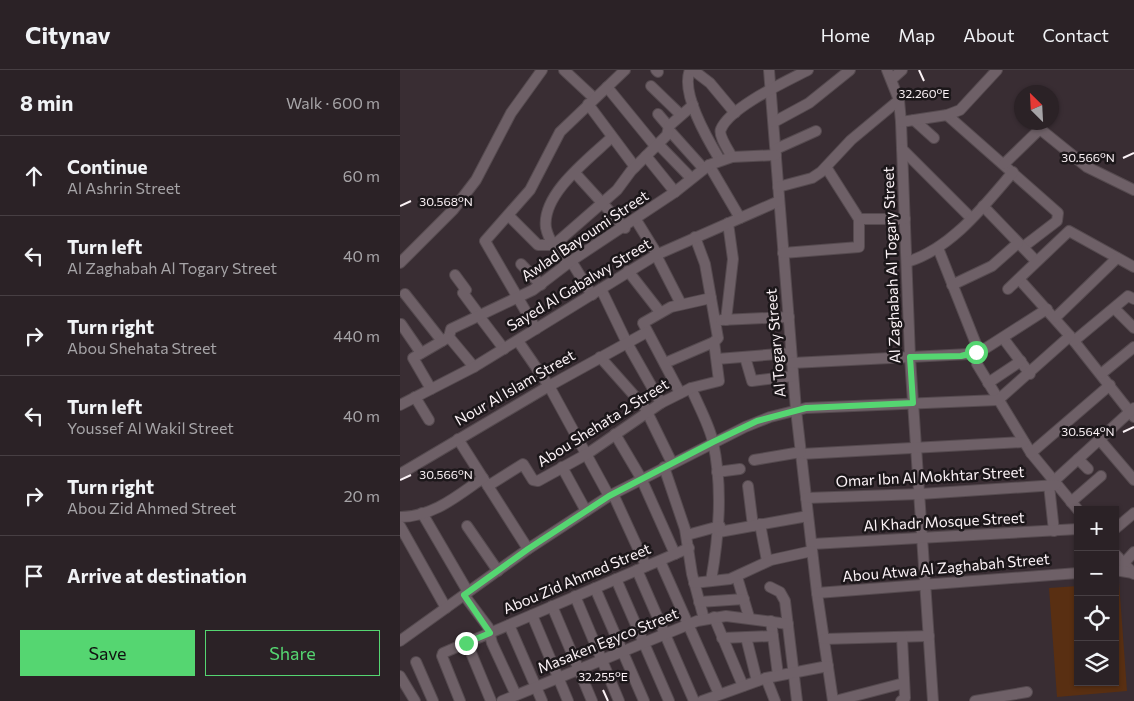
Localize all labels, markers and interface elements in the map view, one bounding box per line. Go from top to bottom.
text: Citynav [25,20,111,49]
text: Home [821,24,870,46]
text: Map [898,24,935,46]
text: About [963,24,1015,46]
text: Contact [1043,24,1109,46]
north arrow [1014,85,1059,130]
text: 32.260°E [899,86,949,100]
text: 8 min [20,90,73,115]
text: Walk · 600 m [286,93,380,112]
text: 30.566°N [1061,150,1115,164]
text: Continue [67,155,147,178]
icon: ahead [20,162,48,190]
text: 60 m [343,166,380,185]
street label: Al Zaghabah Al Togary Street [879,166,903,364]
text: Al Ashrin Street [67,178,181,197]
street label: Awlad Bayoumi Street [517,186,651,284]
text: 30.568°N [419,194,473,208]
street label: Sayed Al Gabalwy Street [503,234,654,334]
text: Turn left [67,235,142,258]
icon: left [20,242,48,270]
text: 40 m [343,246,380,265]
text: Al Zaghabah Al Togary Street [67,258,277,277]
street label: Al Togary Street [761,288,789,398]
text: Turn right [67,315,154,338]
icon: right [20,322,48,350]
text: 440 m [333,326,380,345]
text: Abou Shehata Street [67,338,217,357]
route start [965,341,988,364]
street label: Nour Al Islam Street [451,345,578,429]
street label: Abou Shehata 2 Street [533,374,672,470]
text: Turn left [67,395,142,418]
icon: left [20,402,48,430]
text: 40 m [343,406,380,425]
text: Youssef Al Wakil Street [67,418,234,437]
text: 30.564°N [1061,424,1115,438]
street label: Omar Ibn Al Mokhtar Street [835,462,1025,490]
text: 30.566°N [419,467,473,481]
text: Turn right [67,475,154,498]
icon: right [20,482,48,510]
text: 20 m [344,486,380,505]
text: Abou Zid Ahmed Street [67,498,236,517]
map controls [1074,506,1119,686]
button: + [1074,506,1119,551]
street label: Al Khadr Mosque Street [863,508,1025,534]
street label: Abou Zid Ahmed Street [500,539,653,617]
street label: Abou Atwa Al Zaghabah Street [842,549,1050,585]
button: − [1074,551,1119,596]
icon: arrive [20,562,48,590]
text: Arrive at destination [67,564,247,587]
button: locate [1074,596,1119,641]
street label: Masaken Egyco Street [535,604,681,677]
button: Save [20,630,195,676]
button: Share [205,630,380,676]
route end [455,632,478,655]
button: layers [1074,641,1119,686]
text: 32.255°E [578,669,628,683]

